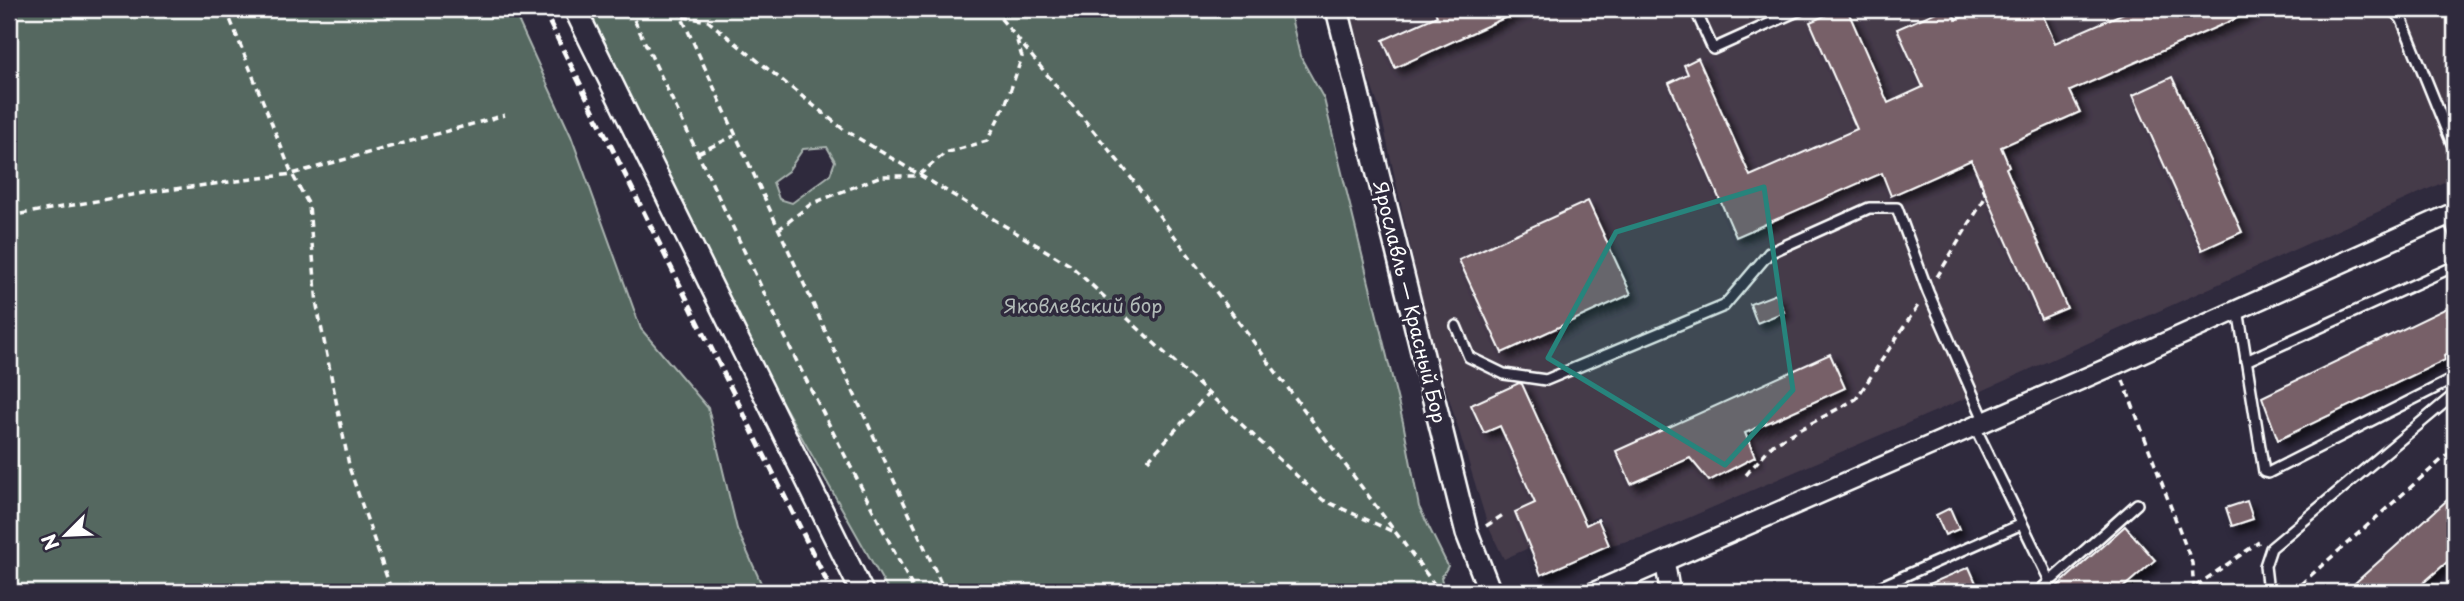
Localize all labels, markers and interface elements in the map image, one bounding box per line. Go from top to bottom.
street label: Ярославль — Красный Бор [1367,177,1455,426]
park label: Яковлевский бор [1004,291,1162,319]
north arrow [32,500,102,570]
text: N [34,530,65,555]

